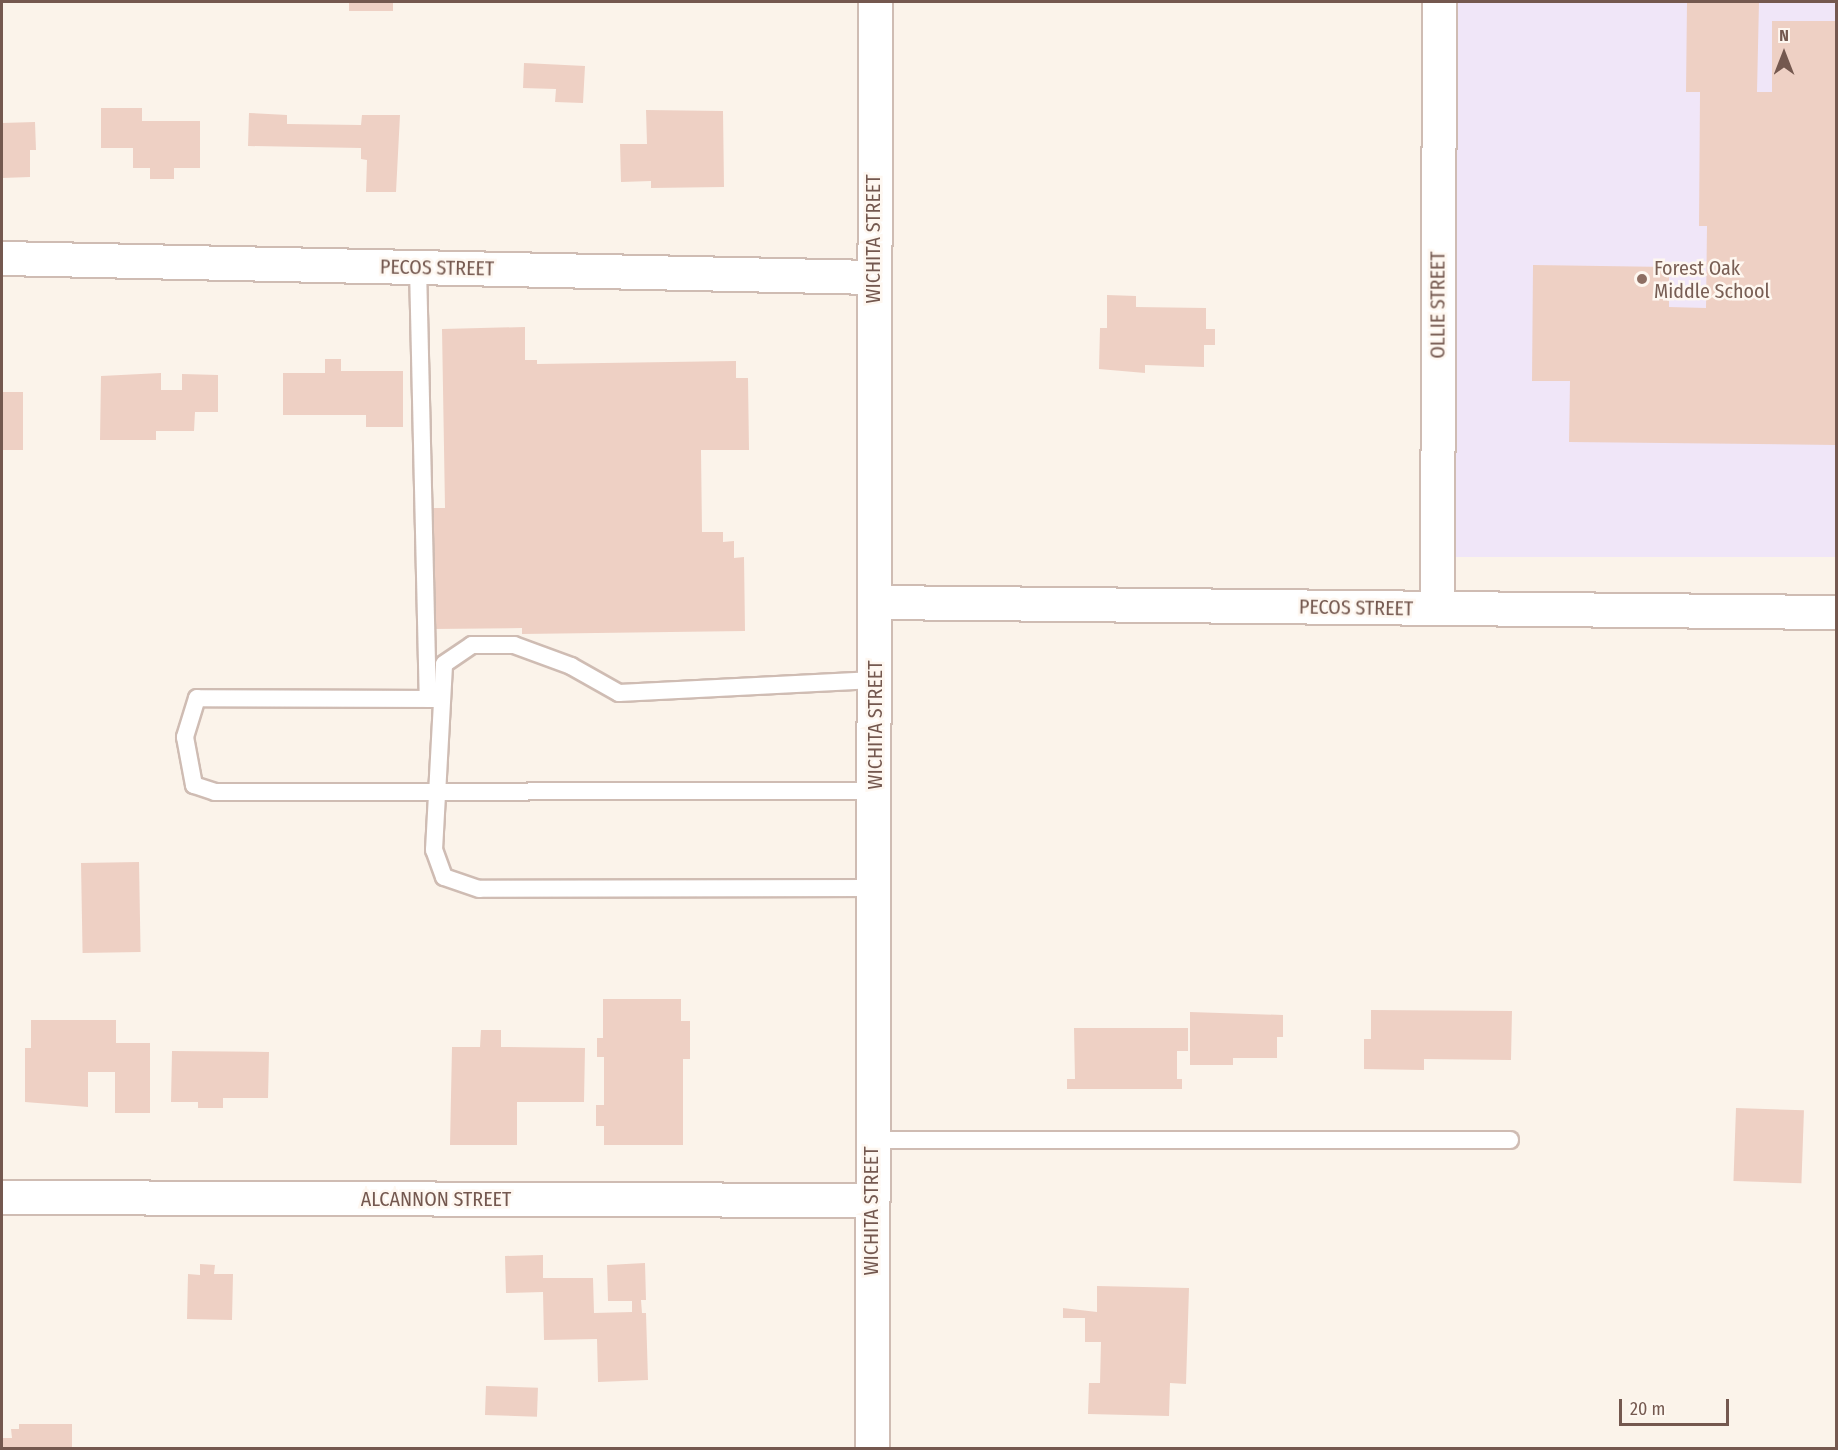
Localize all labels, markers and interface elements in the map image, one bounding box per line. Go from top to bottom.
north arrow [1754,24,1814,84]
text: N [1779,26,1789,45]
street label: WICHITA STREET [861,175,885,303]
street label: OLLIE STREET [1426,251,1450,359]
street label: PECOS STREET [380,255,494,281]
place label: Forest Oak Middle School [1654,256,1770,303]
marker: Forest Oak Middle School [1635,272,1649,286]
street label: PECOS STREET [1299,595,1413,621]
street label: WICHITA STREET [863,661,887,789]
street label: WICHITA STREET [859,1147,883,1275]
street label: ALCANNON STREET [361,1187,511,1211]
scale bar [1622,1387,1732,1425]
text: 20 m [1630,1398,1665,1420]

